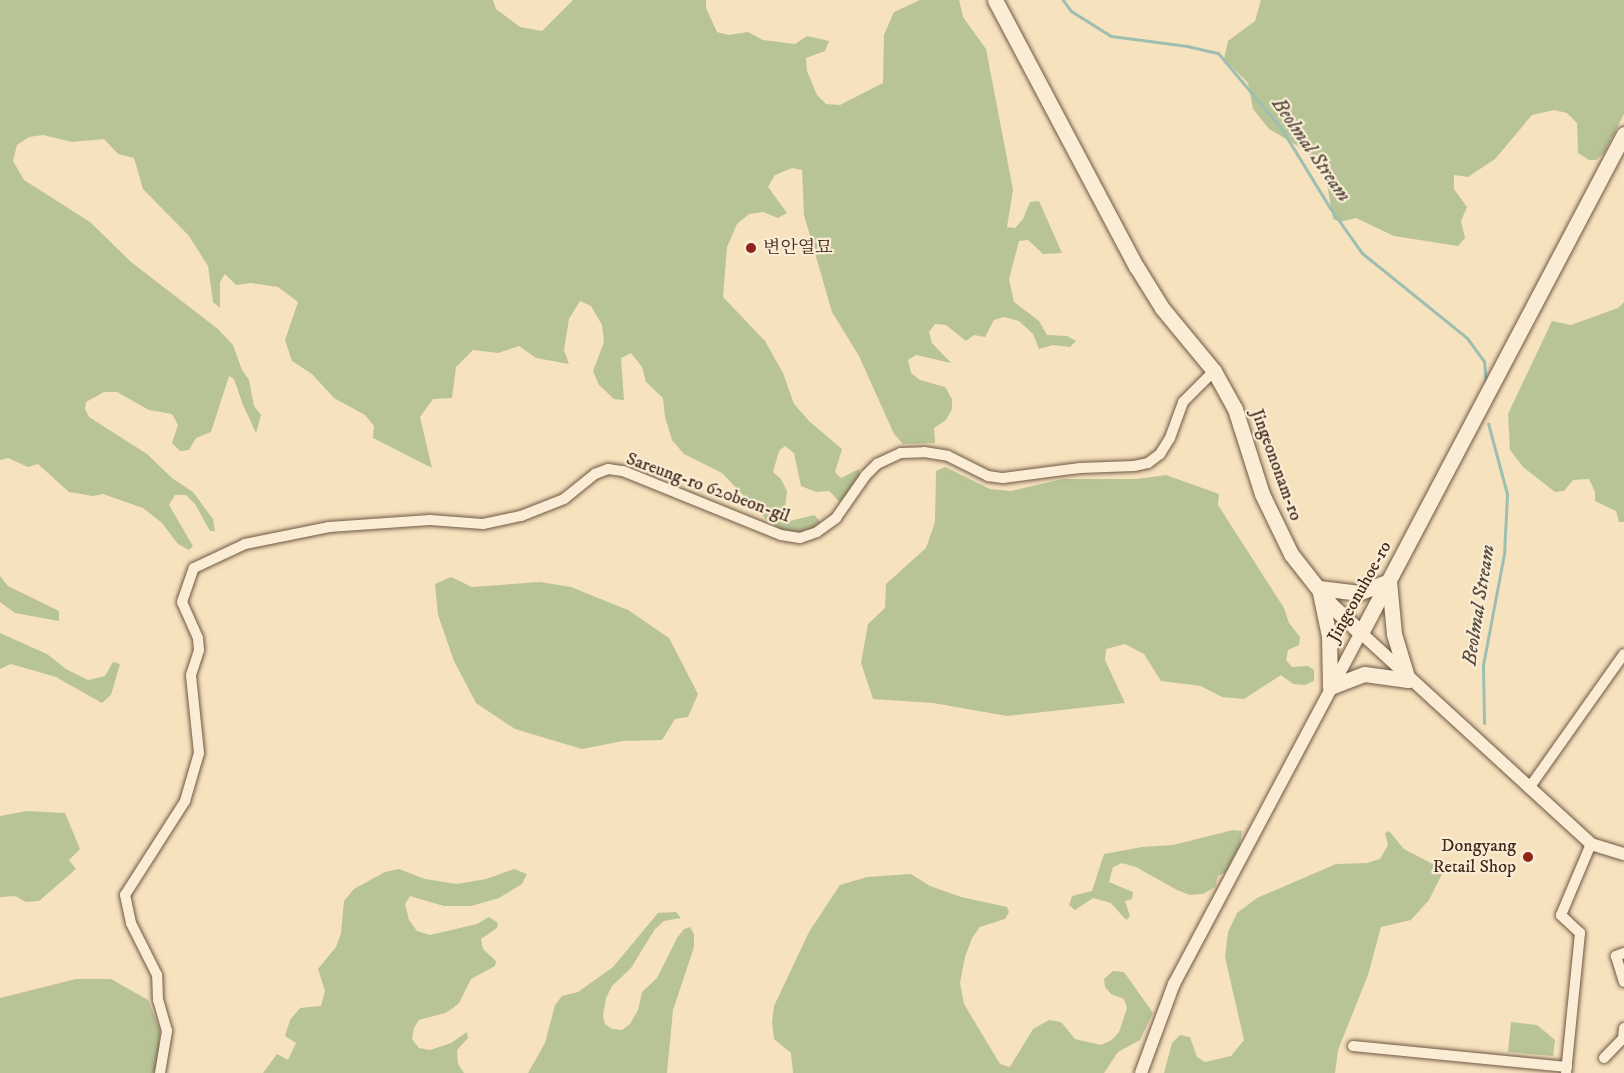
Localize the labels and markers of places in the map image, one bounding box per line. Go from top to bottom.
place label: 변안열묘 [763,237,833,259]
marker: 변안열묘 [744,241,758,255]
place label: Dongyang Retail Shop [1433,836,1516,878]
marker: Dongyang Retail Shop [1521,850,1535,864]

